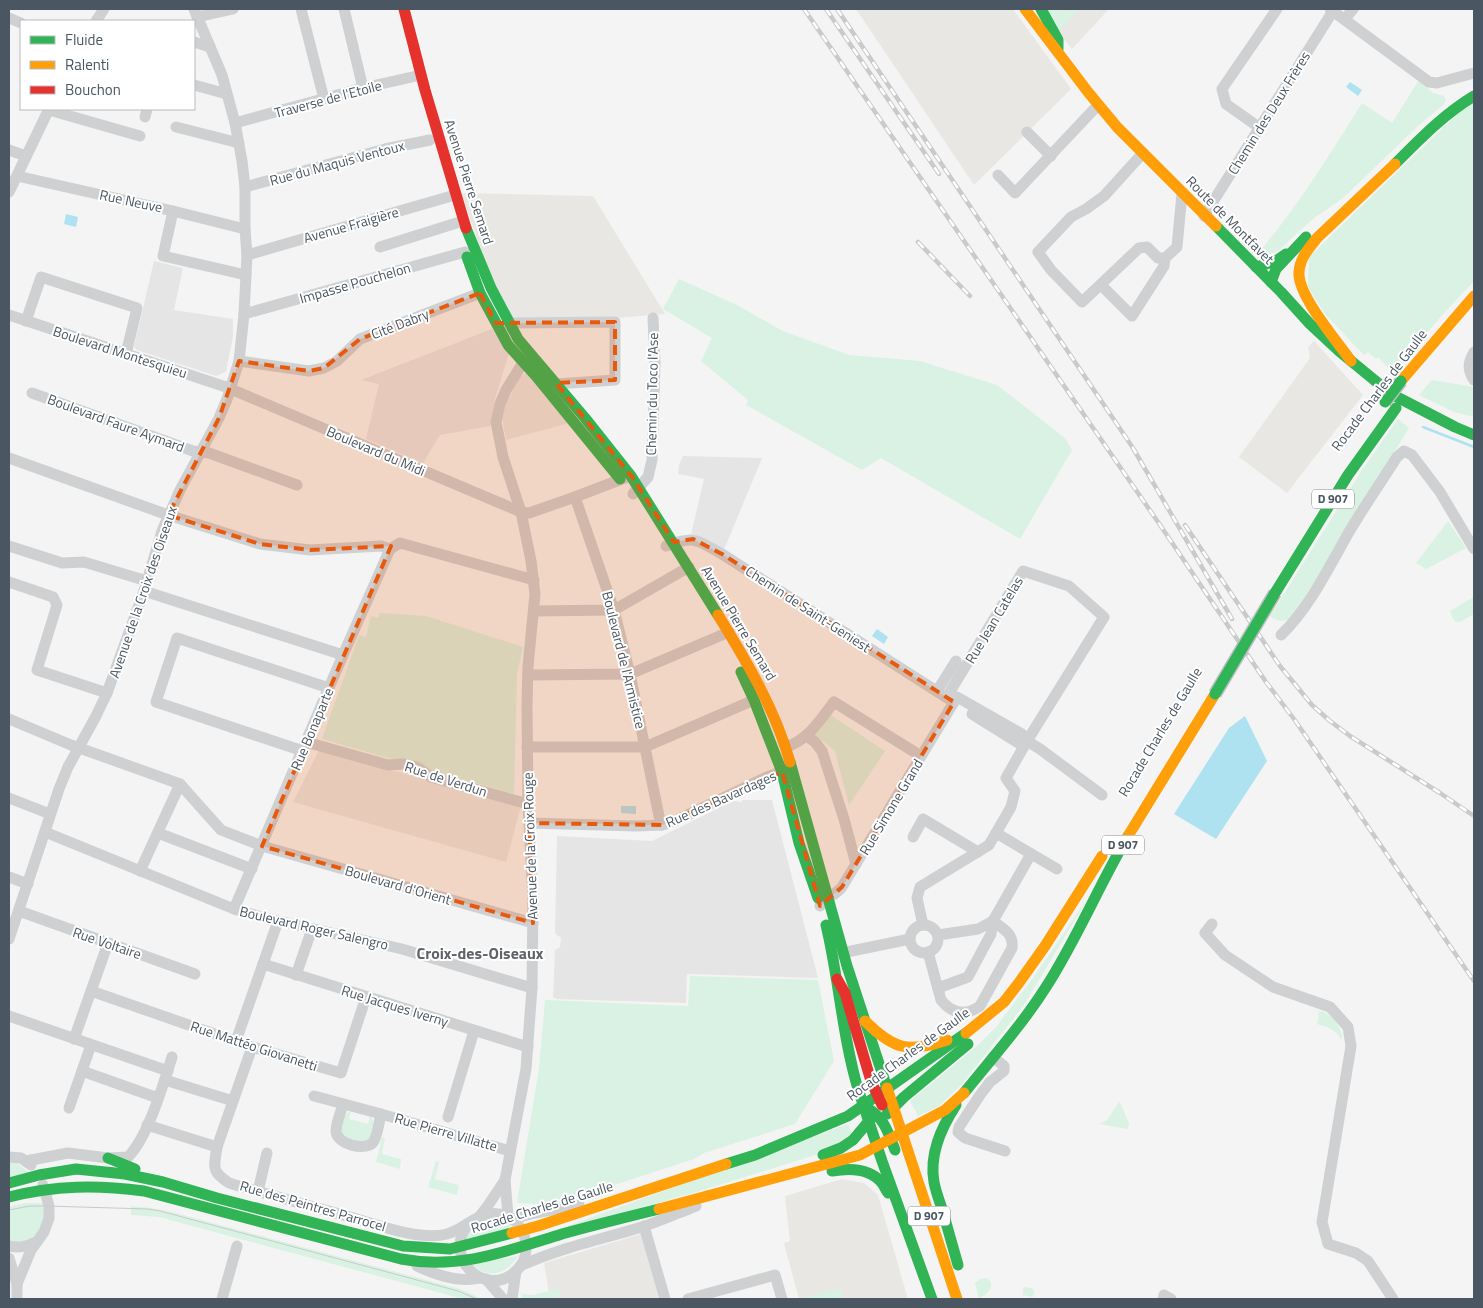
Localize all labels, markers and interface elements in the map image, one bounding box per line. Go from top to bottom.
legend [20,20,195,110]
text: Fluide [65,28,103,51]
street label: Chemin des Deux Frères [1222,47,1315,178]
text: Ralenti [65,53,109,76]
street label: Traverse de l'Etoile [272,74,384,123]
text: Bouchon [65,78,121,101]
street label: Avenue Pierre Semard [439,117,500,247]
street label: Rue du Maquis Ventoux [267,134,407,191]
street label: Route de Montfavet [1181,171,1279,269]
street label: Rue Neuve [98,184,164,217]
street label: Avenue Fraigière [301,201,401,248]
street label: Impasse Pouchelon [297,257,413,308]
street label: Cité Dabry [368,303,432,344]
street label: Boulevard Montesquieu [50,320,190,383]
street label: Rocade Charles de Gaulle [1326,324,1431,455]
street label: Chemin du Toco l'Ase [640,332,663,456]
street label: Boulevard Faure Aymard [45,388,188,457]
street label: Boulevard du Midi [323,420,429,481]
road number: D 907 [1312,489,1354,508]
street label: Avenue de la Croix des Oiseaux [103,502,182,681]
street label: Chemin de Saint-Geniest [741,560,875,657]
street label: Avenue Pierre Semard [697,561,782,684]
street label: Rue Jean Catelas [959,572,1028,667]
street label: Boulevard de l'Armistice [597,589,652,731]
street label: Rocade Charles de Gaulle [1113,663,1207,800]
street label: Rue Bonaparte [285,684,338,773]
street label: Rue de Verdun [402,755,490,802]
street label: Rue Simone Grand [854,755,928,859]
street label: Rue des Bavardages [662,765,780,832]
street label: Avenue de la Croix Rouge [516,772,543,920]
road number: D 907 [1102,836,1144,854]
street label: Boulevard d'Orient [343,859,454,910]
street label: Boulevard Roger Salengro [238,900,391,955]
street label: Rue Voltaire [70,921,144,964]
district label: Croix-des-Oiseaux [417,941,544,965]
street label: Rue Jacques Iverny [339,979,451,1032]
street label: Rocade Charles de Gaulle [842,1002,974,1105]
street label: Rue Mattéo Giovanetti [188,1015,320,1076]
street label: Rue Pierre Villatte [392,1107,500,1156]
street label: Rue des Peintres Parrocel [238,1175,389,1236]
street label: Rocade Charles de Gaulle [468,1175,616,1238]
road number: D 907 [908,1206,950,1226]

